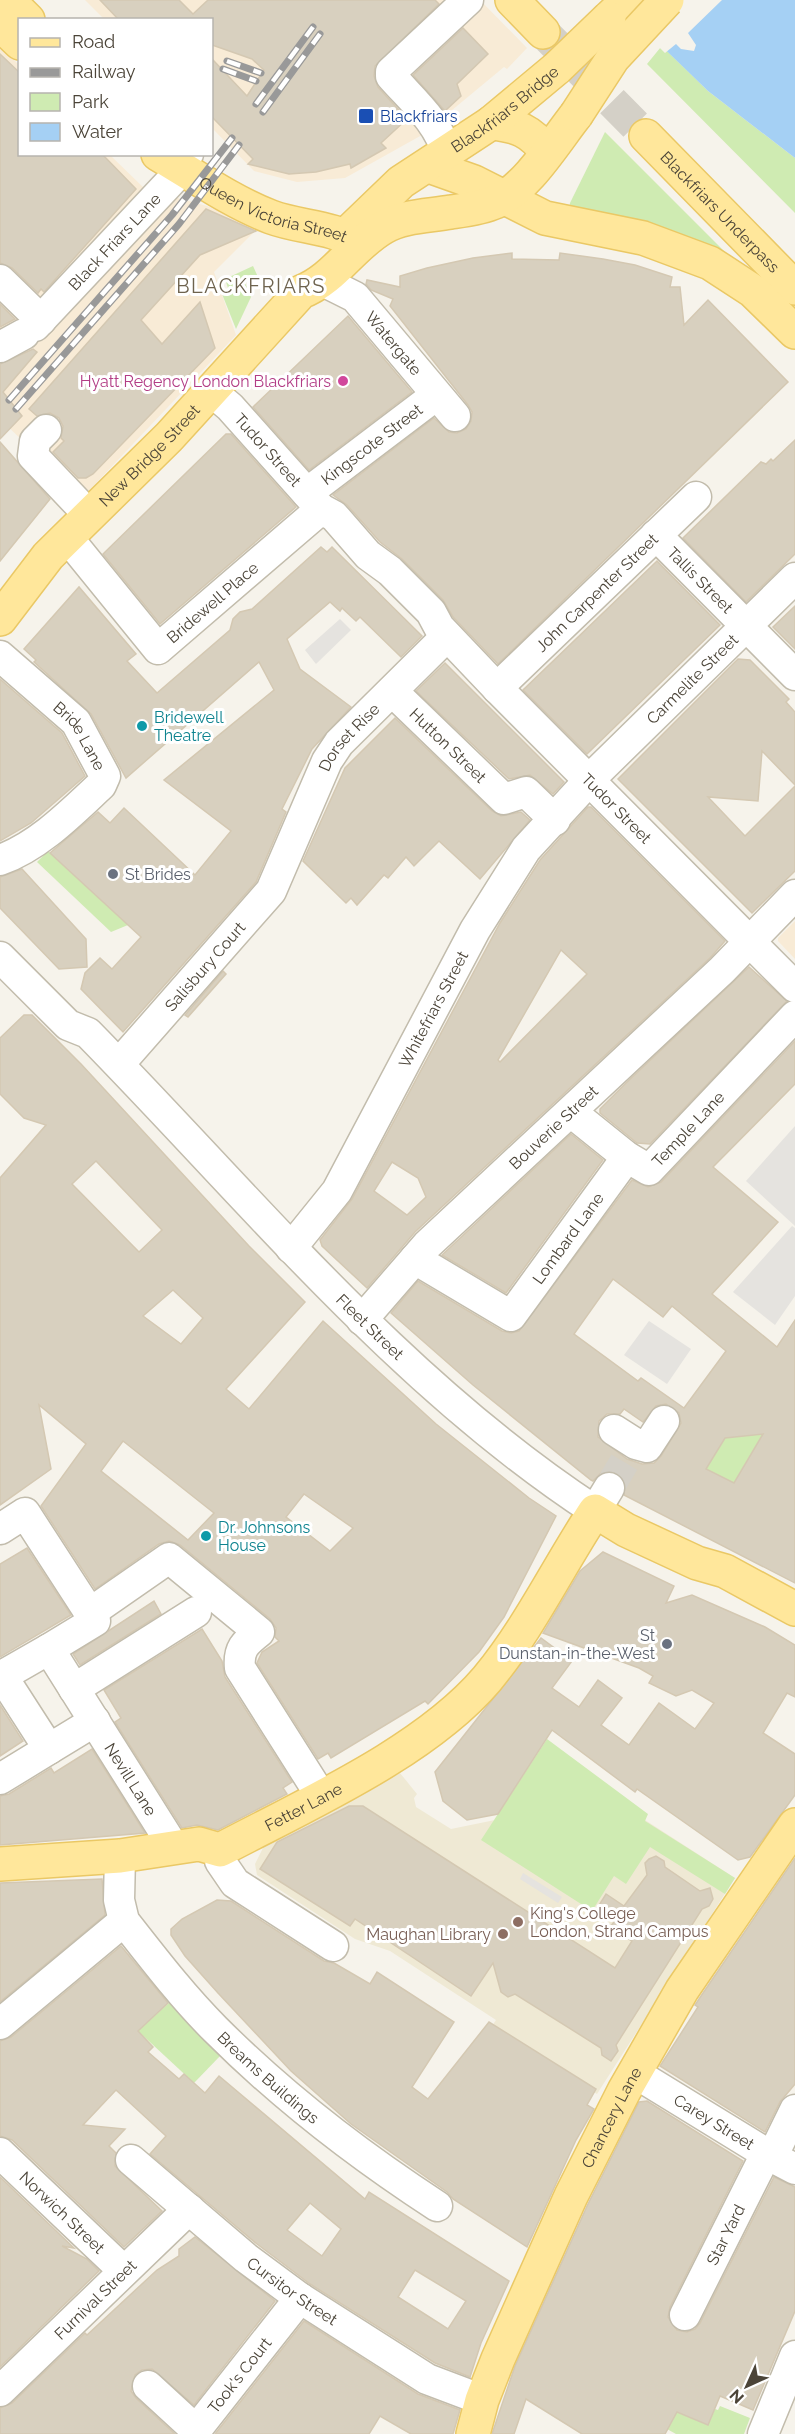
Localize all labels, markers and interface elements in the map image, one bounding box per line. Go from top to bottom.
legend [18,18,213,156]
text: Road [72,31,115,52]
text: Railway [72,61,136,82]
street label: Blackfriars Bridge [448,62,563,157]
text: Park [72,91,109,112]
marker: Blackfriars [357,107,375,125]
place label: Blackfriars [380,107,458,126]
text: Water [72,121,123,142]
street label: Blackfriars Underpass [656,148,784,277]
street label: Queen Victoria Street [196,173,350,246]
street label: Black Friars Lane [65,189,165,294]
district label: BLACKFRIARS [176,274,326,298]
street label: Watergate [361,308,426,379]
place label: Hyatt Regency London Blackfriars [80,372,331,391]
marker: Hyatt Regency London Blackfriars [336,374,350,388]
street label: New Bridge Street [95,400,204,511]
street label: Kingscote Street [317,400,427,489]
street label: Tudor Street [230,410,306,491]
street label: John Carpenter Street [532,529,662,656]
street label: Tallis Street [663,543,737,617]
street label: Bridewell Place [163,558,262,647]
street label: Carmelite Street [643,630,743,728]
street label: Bride Lane [49,698,109,774]
street label: Dorset Rise [315,700,383,774]
street label: Hutton Street [405,704,491,787]
place label: Bridewell Theatre [154,708,224,745]
marker: Bridewell Theatre [135,719,149,733]
street label: Tudor Street [577,769,656,848]
place label: St Brides [125,865,191,884]
marker: St Brides [106,867,120,881]
street label: Salisbury Court [161,918,250,1015]
street label: Whitefriars Street [395,947,472,1071]
street label: Bouverie Street [505,1081,602,1174]
street label: Temple Lane [648,1088,728,1171]
street label: Lombard Lane [529,1189,608,1288]
street label: Fleet Street [332,1290,408,1364]
place label: Dr. Johnsons House [218,1518,310,1555]
marker: Dr. Johnsons House [199,1529,213,1543]
place label: St Dunstan-in-the-West [499,1626,656,1663]
marker: St Dunstan-in-the-West [660,1637,674,1651]
street label: Nevill Lane [100,1739,161,1819]
street label: Fetter Lane [262,1779,346,1835]
place label: King's College London, Strand Campus [530,1904,709,1941]
marker: King's College London, Strand Campus [511,1915,525,1929]
place label: Maughan Library [366,1925,491,1944]
marker: Maughan Library [496,1927,510,1941]
street label: Breams Buildings [213,2028,323,2128]
street label: Chancery Lane [578,2064,646,2171]
street label: Carey Street [670,2090,758,2154]
street label: Norwich Street [15,2168,109,2258]
street label: Star Yard [703,2201,749,2268]
street label: Cursitor Street [243,2253,341,2330]
street label: Furnival Street [51,2256,141,2344]
street label: Took's Court [204,2333,276,2417]
north arrow [717,2356,777,2416]
text: N [726,2385,748,2407]

